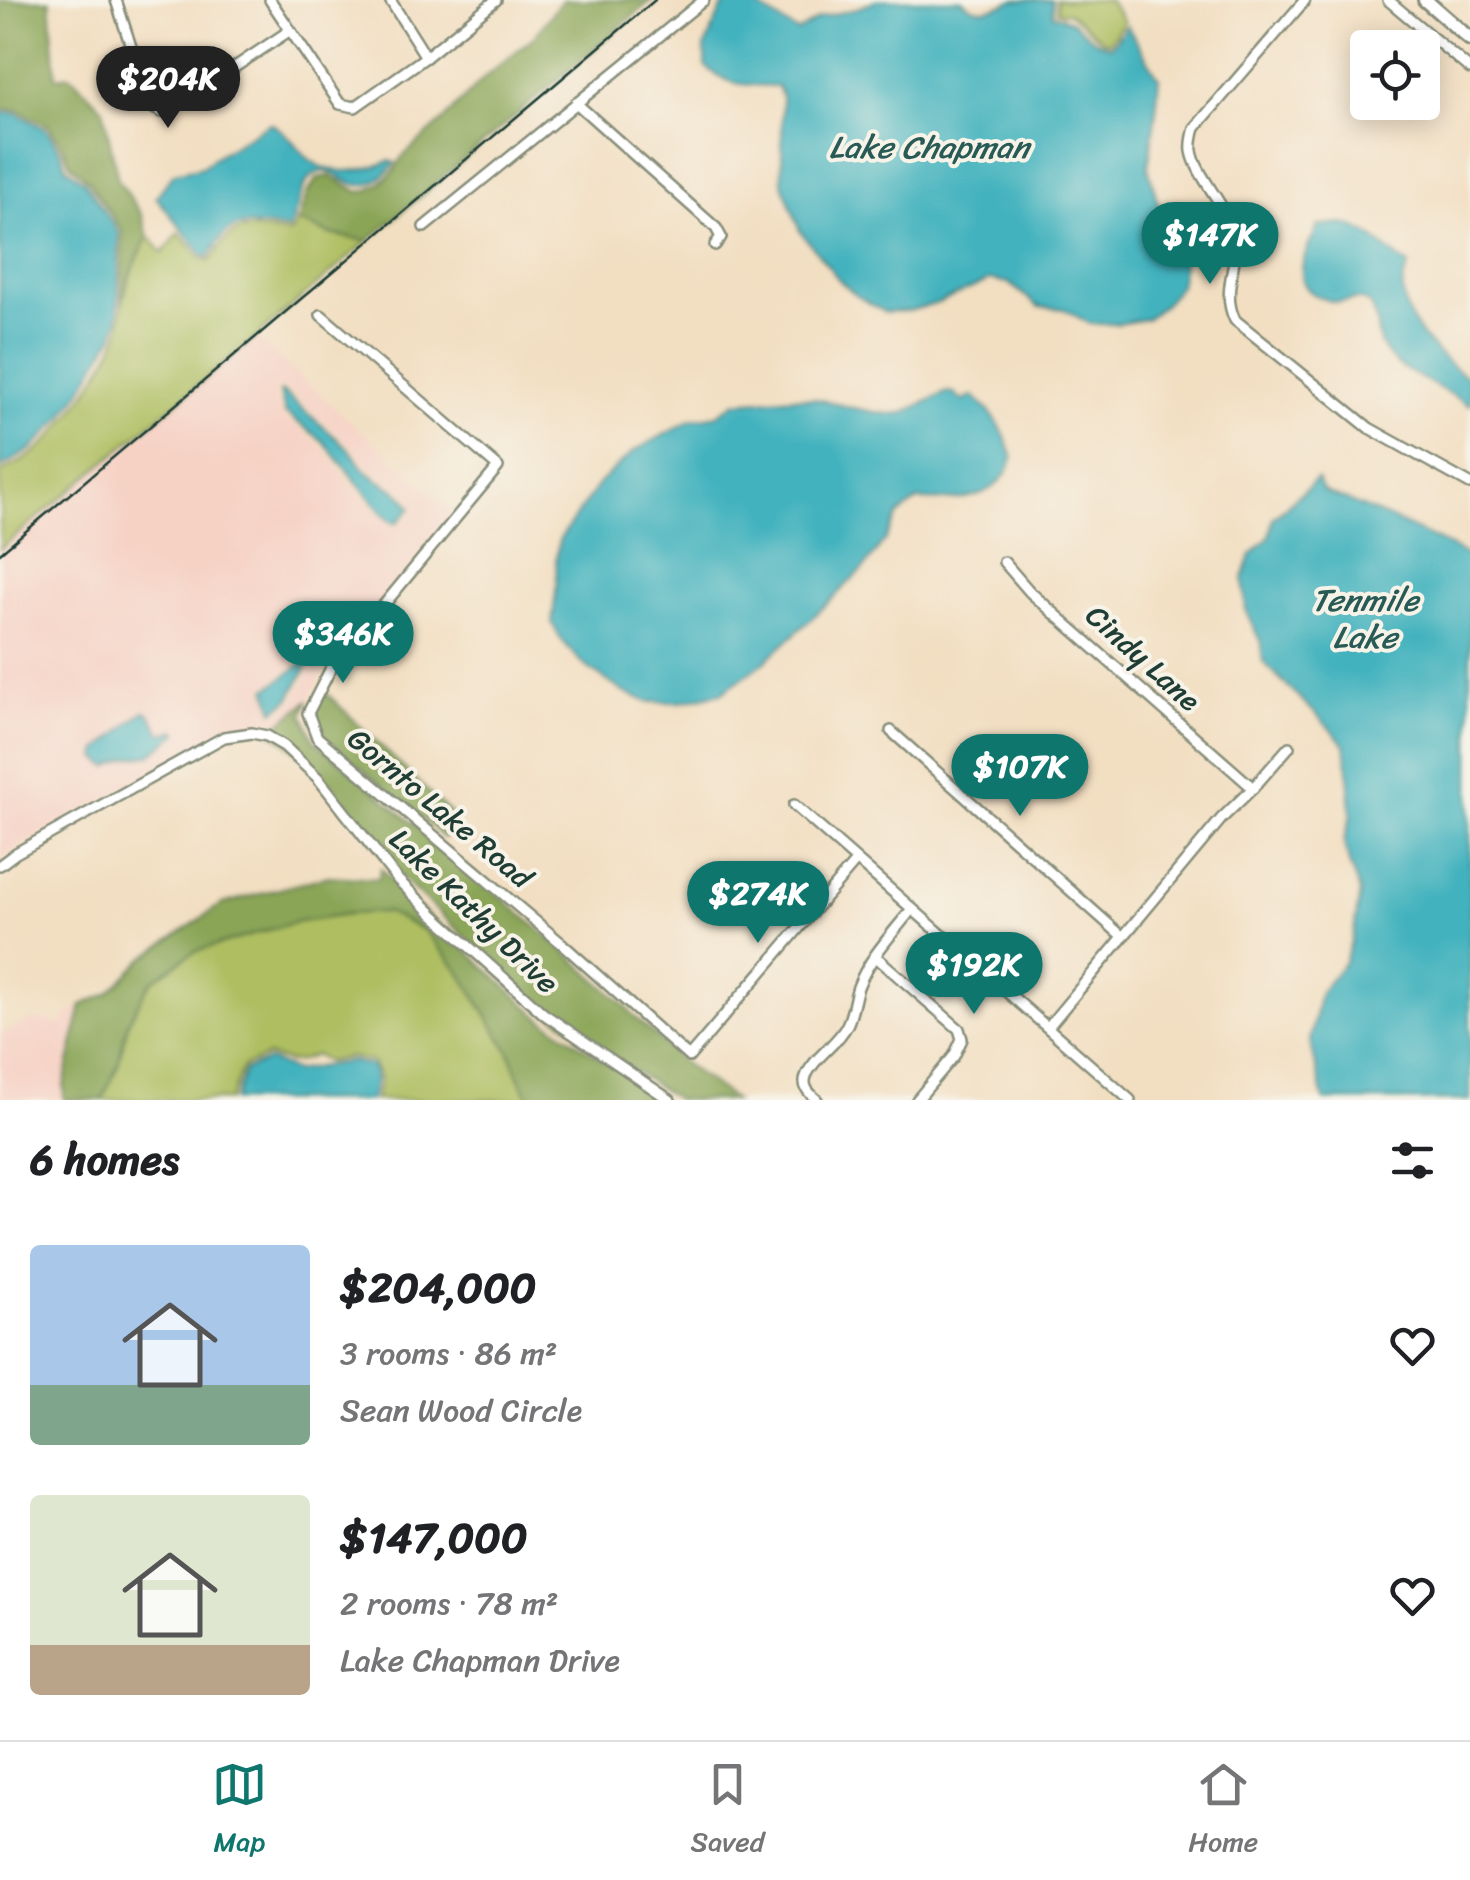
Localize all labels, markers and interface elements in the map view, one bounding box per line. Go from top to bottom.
map controls [1350,30,1440,120]
button: locate [1350,30,1440,120]
pin: $204K [98,46,238,131]
text: $204K [118,50,218,107]
water label: Lake Chapman [829,119,1033,176]
pin: $147K [1140,202,1280,287]
text: $147K [1164,206,1257,263]
water label: Tenmile Lake [1312,572,1422,666]
street label: Cindy Lane [1072,591,1214,725]
pin: $346K [273,601,413,686]
text: $346K [295,605,391,662]
street label: Gornto Lake Road [335,713,547,904]
pin: $107K [950,734,1090,819]
text: $107K [973,738,1067,795]
street label: Lake Kathy Drive [376,815,572,1007]
pin: $274K [688,861,828,946]
text: $274K [709,865,807,922]
pin: $192K [904,932,1044,1017]
text: $192K [928,936,1020,993]
text: 6 homes [30,1123,179,1197]
icon: filters [1385,1133,1440,1188]
text: $204,000 [340,1251,536,1325]
icon: home [110,1285,230,1405]
icon: heart [1385,1318,1440,1373]
text: 3 rooms · 86 m² [340,1325,557,1382]
text: Sean Wood Circle [340,1382,582,1439]
text: $147,000 [340,1501,527,1575]
icon: home [110,1535,230,1655]
icon: heart [1385,1568,1440,1623]
text: 2 rooms · 78 m² [340,1575,558,1632]
text: Lake Chapman Drive [340,1632,620,1689]
tab: Map [212,1757,267,1866]
tab: Saved [691,1757,764,1866]
tab: Home [1188,1757,1258,1866]

